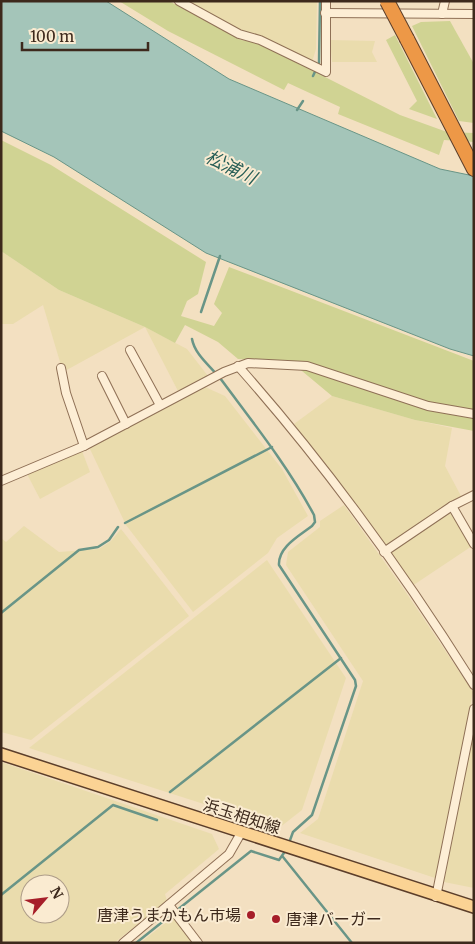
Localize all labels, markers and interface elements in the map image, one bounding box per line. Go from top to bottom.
scale bar [22,20,149,52]
text: 100 m [30,27,74,46]
water label: 松浦川 [202,145,262,190]
street label: 浜玉相知線 [201,794,283,838]
north arrow [20,874,70,924]
text: N [46,884,67,902]
place label: 唐津うまかもん市場 [97,905,241,925]
marker: 唐津うまかもん市場 [245,909,257,921]
place label: 唐津バーガー [286,909,382,929]
marker: 唐津バーガー [270,913,282,925]

